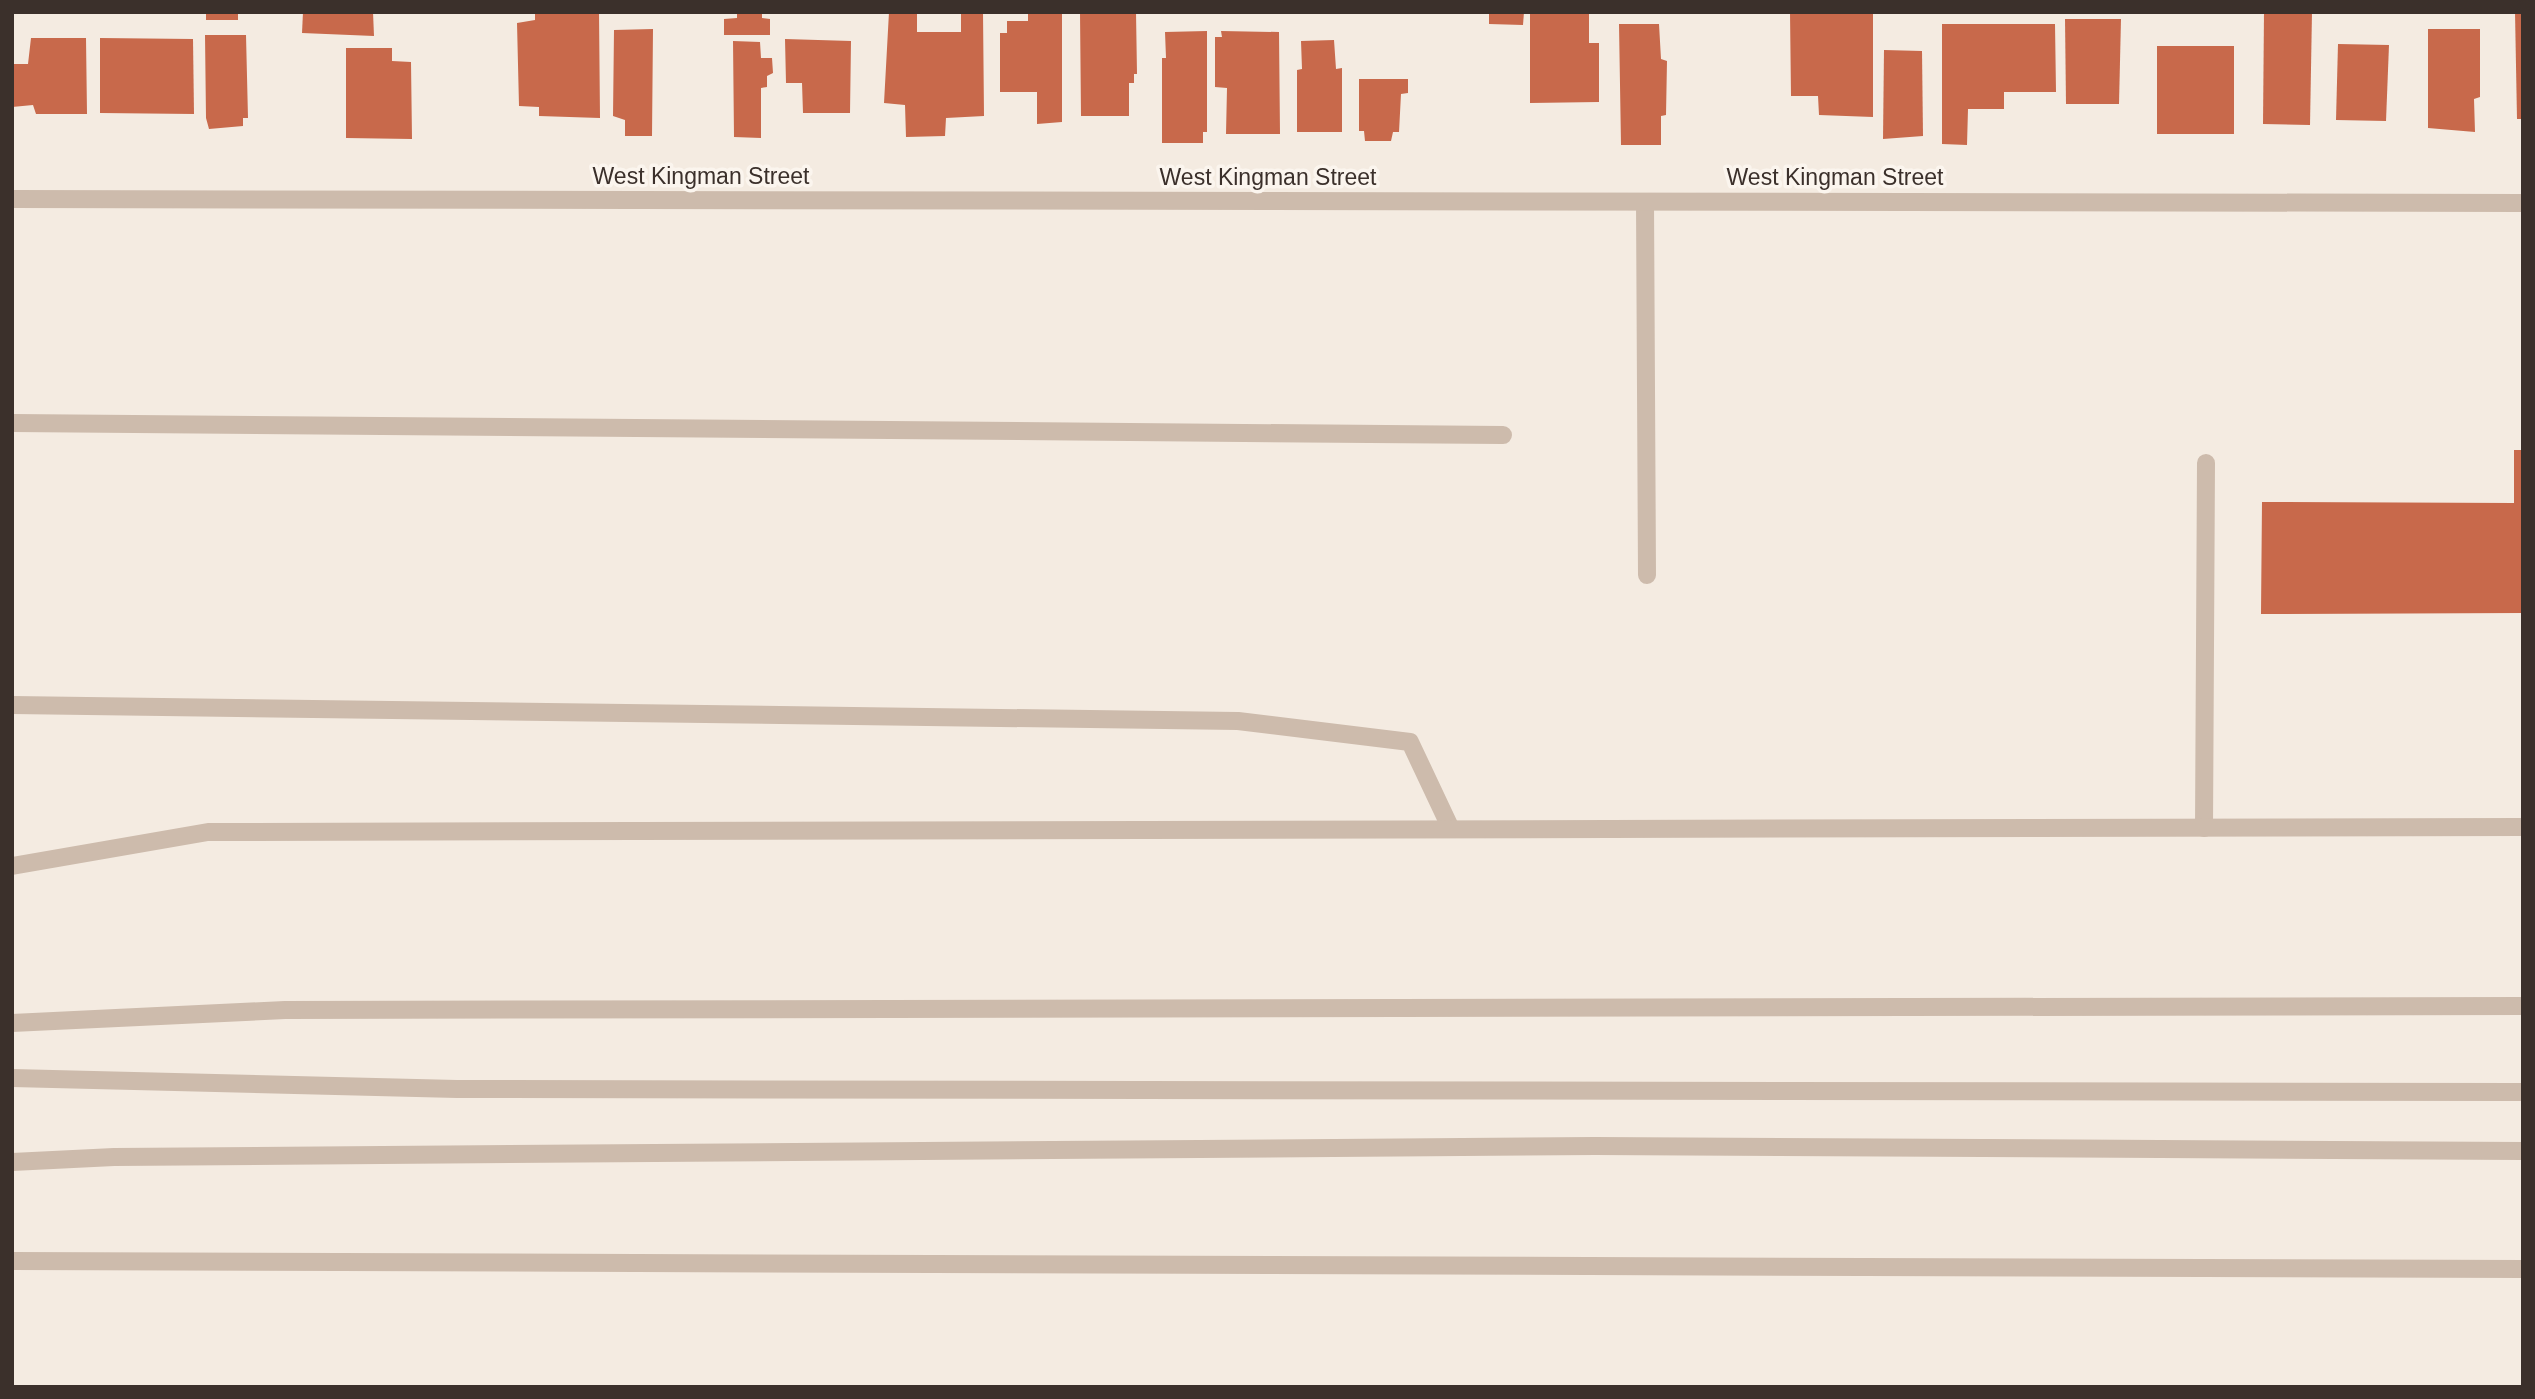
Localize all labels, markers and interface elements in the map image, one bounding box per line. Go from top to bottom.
street label: West Kingman Street [593,163,810,189]
street label: West Kingman Street [1160,164,1377,190]
street label: West Kingman Street [1727,164,1944,190]

